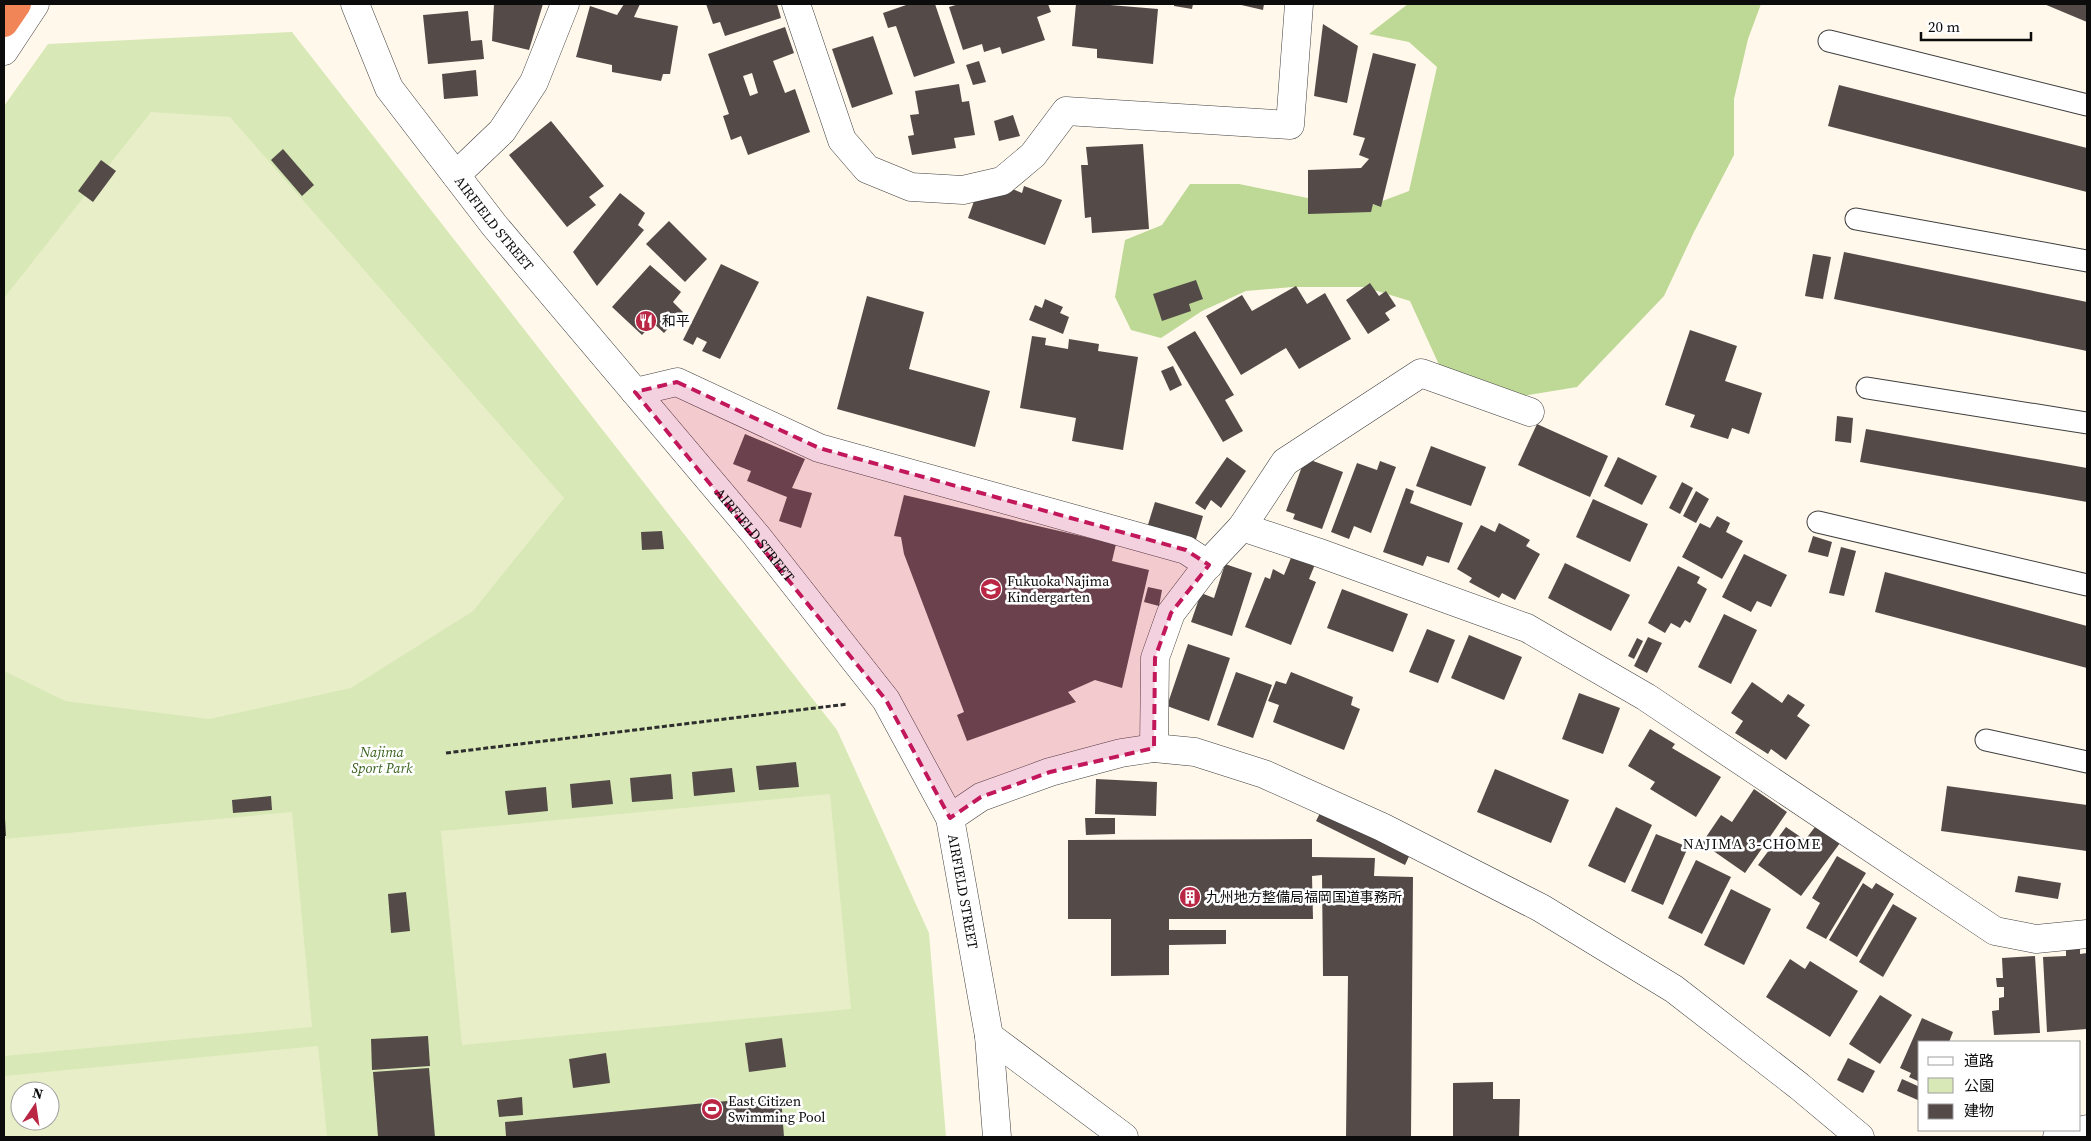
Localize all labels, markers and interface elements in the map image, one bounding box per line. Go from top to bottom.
scale bar [1921,10,2031,42]
text: 20 m [1928,16,1960,37]
street label: AIRFIELD STREET [450,172,539,275]
restaurant icon: 和平 [634,309,658,333]
place label: 和平 [662,311,690,331]
street label: AIRFIELD STREET [710,483,800,586]
place label: Fukuoka Najima Kindergarten [1007,571,1110,607]
school or university icon: Fukuoka Najima Kindergarten [979,577,1003,601]
park label: Najima Sport Park [351,742,413,778]
street label: AIRFIELD STREET [943,832,983,951]
district label: NAJIMA 3-CHOME [1683,833,1821,854]
building icon: 九州地方整備局福岡国道事務所 [1178,885,1202,909]
place label: 九州地方整備局福岡国道事務所 [1206,887,1402,907]
legend [1918,1041,2081,1131]
text: 道路 [1964,1050,1994,1071]
text: 公園 [1964,1075,1994,1096]
north arrow [10,1081,60,1131]
text: N [31,1082,45,1104]
place label: East Citizen Swimming Pool [728,1091,826,1127]
sports icon: East Citizen Swimming Pool [700,1097,724,1121]
text: 建物 [1964,1100,1994,1121]

